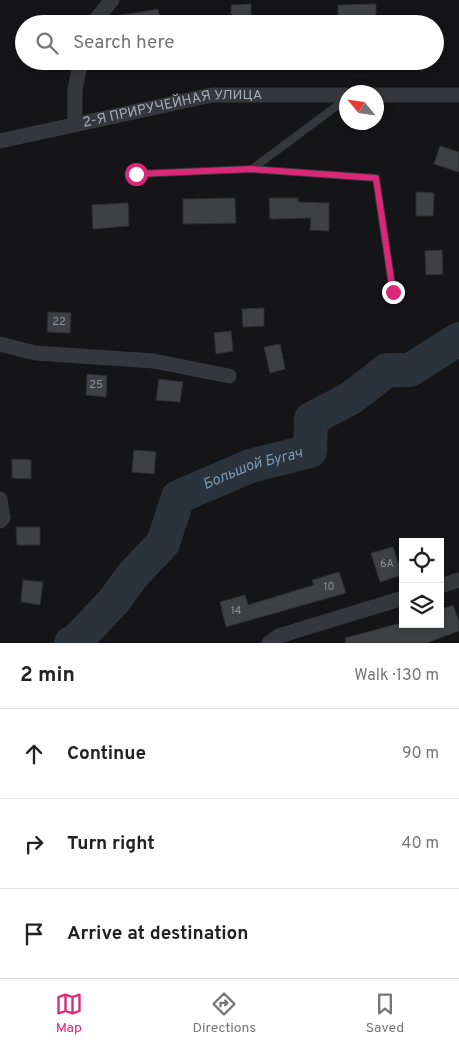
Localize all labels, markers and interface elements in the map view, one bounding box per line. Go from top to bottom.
search box [15,15,444,70]
icon: search [33,29,61,57]
text: Search here [73,31,175,55]
north arrow [339,85,384,130]
street label: 2-Я ПРИРУЧЕЙНАЯ УЛИЦА [81,87,262,131]
route start [125,163,148,186]
route end [382,281,405,304]
house number: 22 [52,315,66,329]
house number: 25 [89,378,103,392]
water label: Большой Бугач [200,444,305,495]
map controls [399,538,444,628]
button: locate [399,538,444,583]
house number: 6А [380,557,394,571]
house number: 10 [323,580,335,594]
button: layers [399,583,444,628]
house number: 14 [231,604,242,618]
text: 2 min [20,662,75,689]
text: Walk · 130 m [354,666,439,686]
icon: ahead [20,740,48,768]
text: Continue [67,742,146,766]
text: 90 m [402,744,439,764]
icon: right [20,830,48,858]
text: Turn right [67,832,155,856]
text: 40 m [401,834,439,854]
icon: arrive [20,920,48,948]
text: Arrive at destination [67,922,248,946]
tab: Map [55,990,83,1037]
tab: Directions [192,990,256,1037]
tab: Saved [366,990,404,1037]

